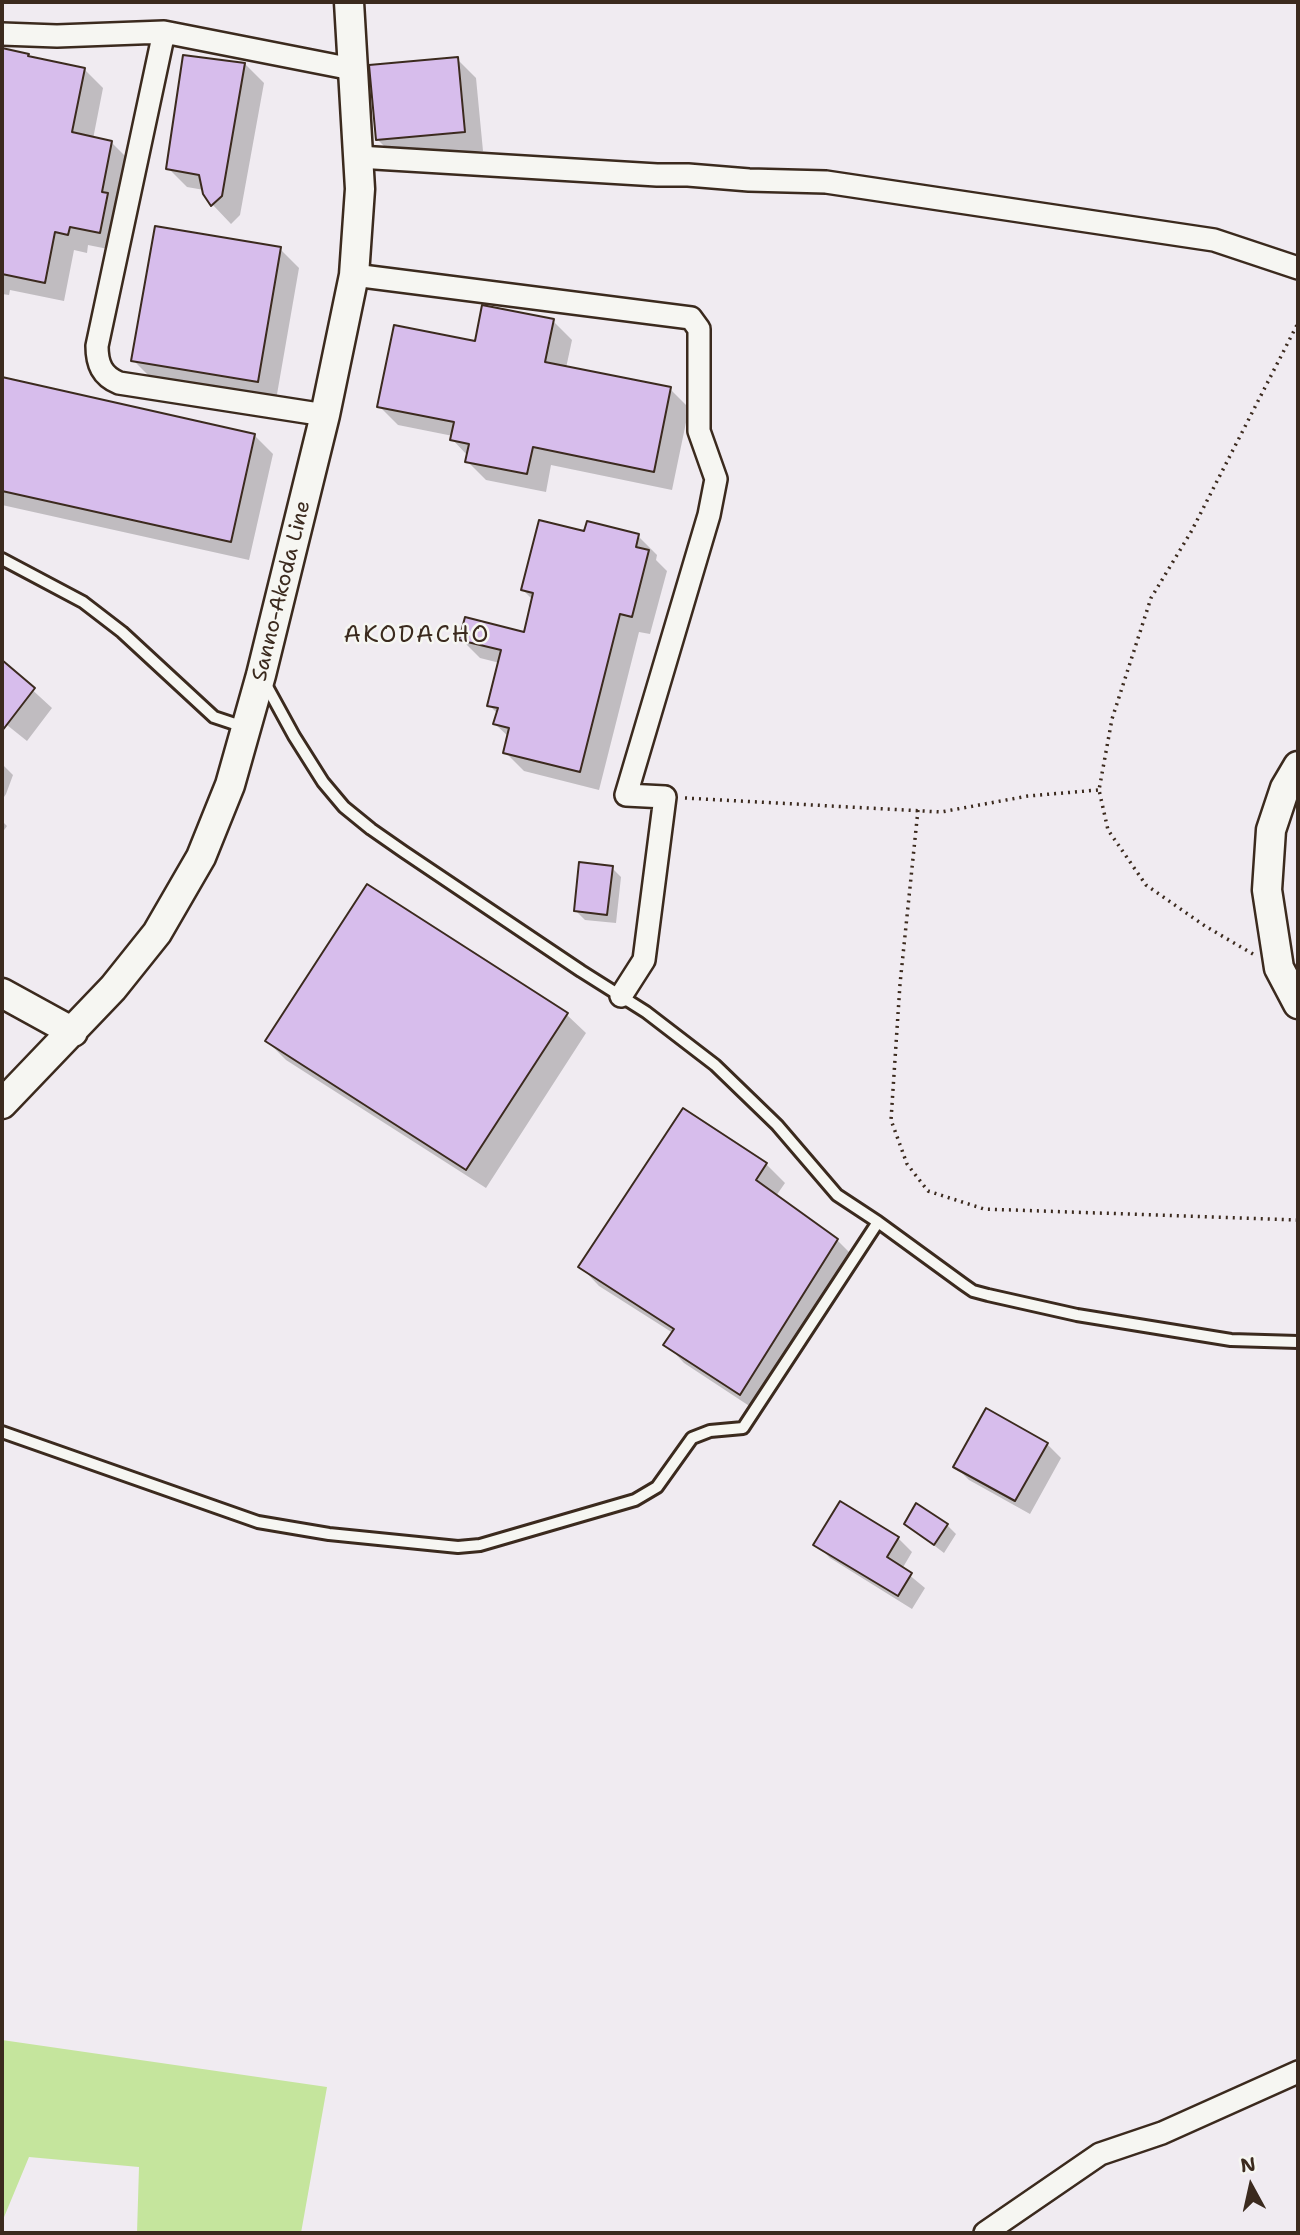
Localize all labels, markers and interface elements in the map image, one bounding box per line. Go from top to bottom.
street label: Sanno-Akoda Line [247,498,317,684]
district label: AKODACHO [344,622,490,650]
north arrow [1216,2151,1286,2221]
text: N [1239,2151,1257,2178]

